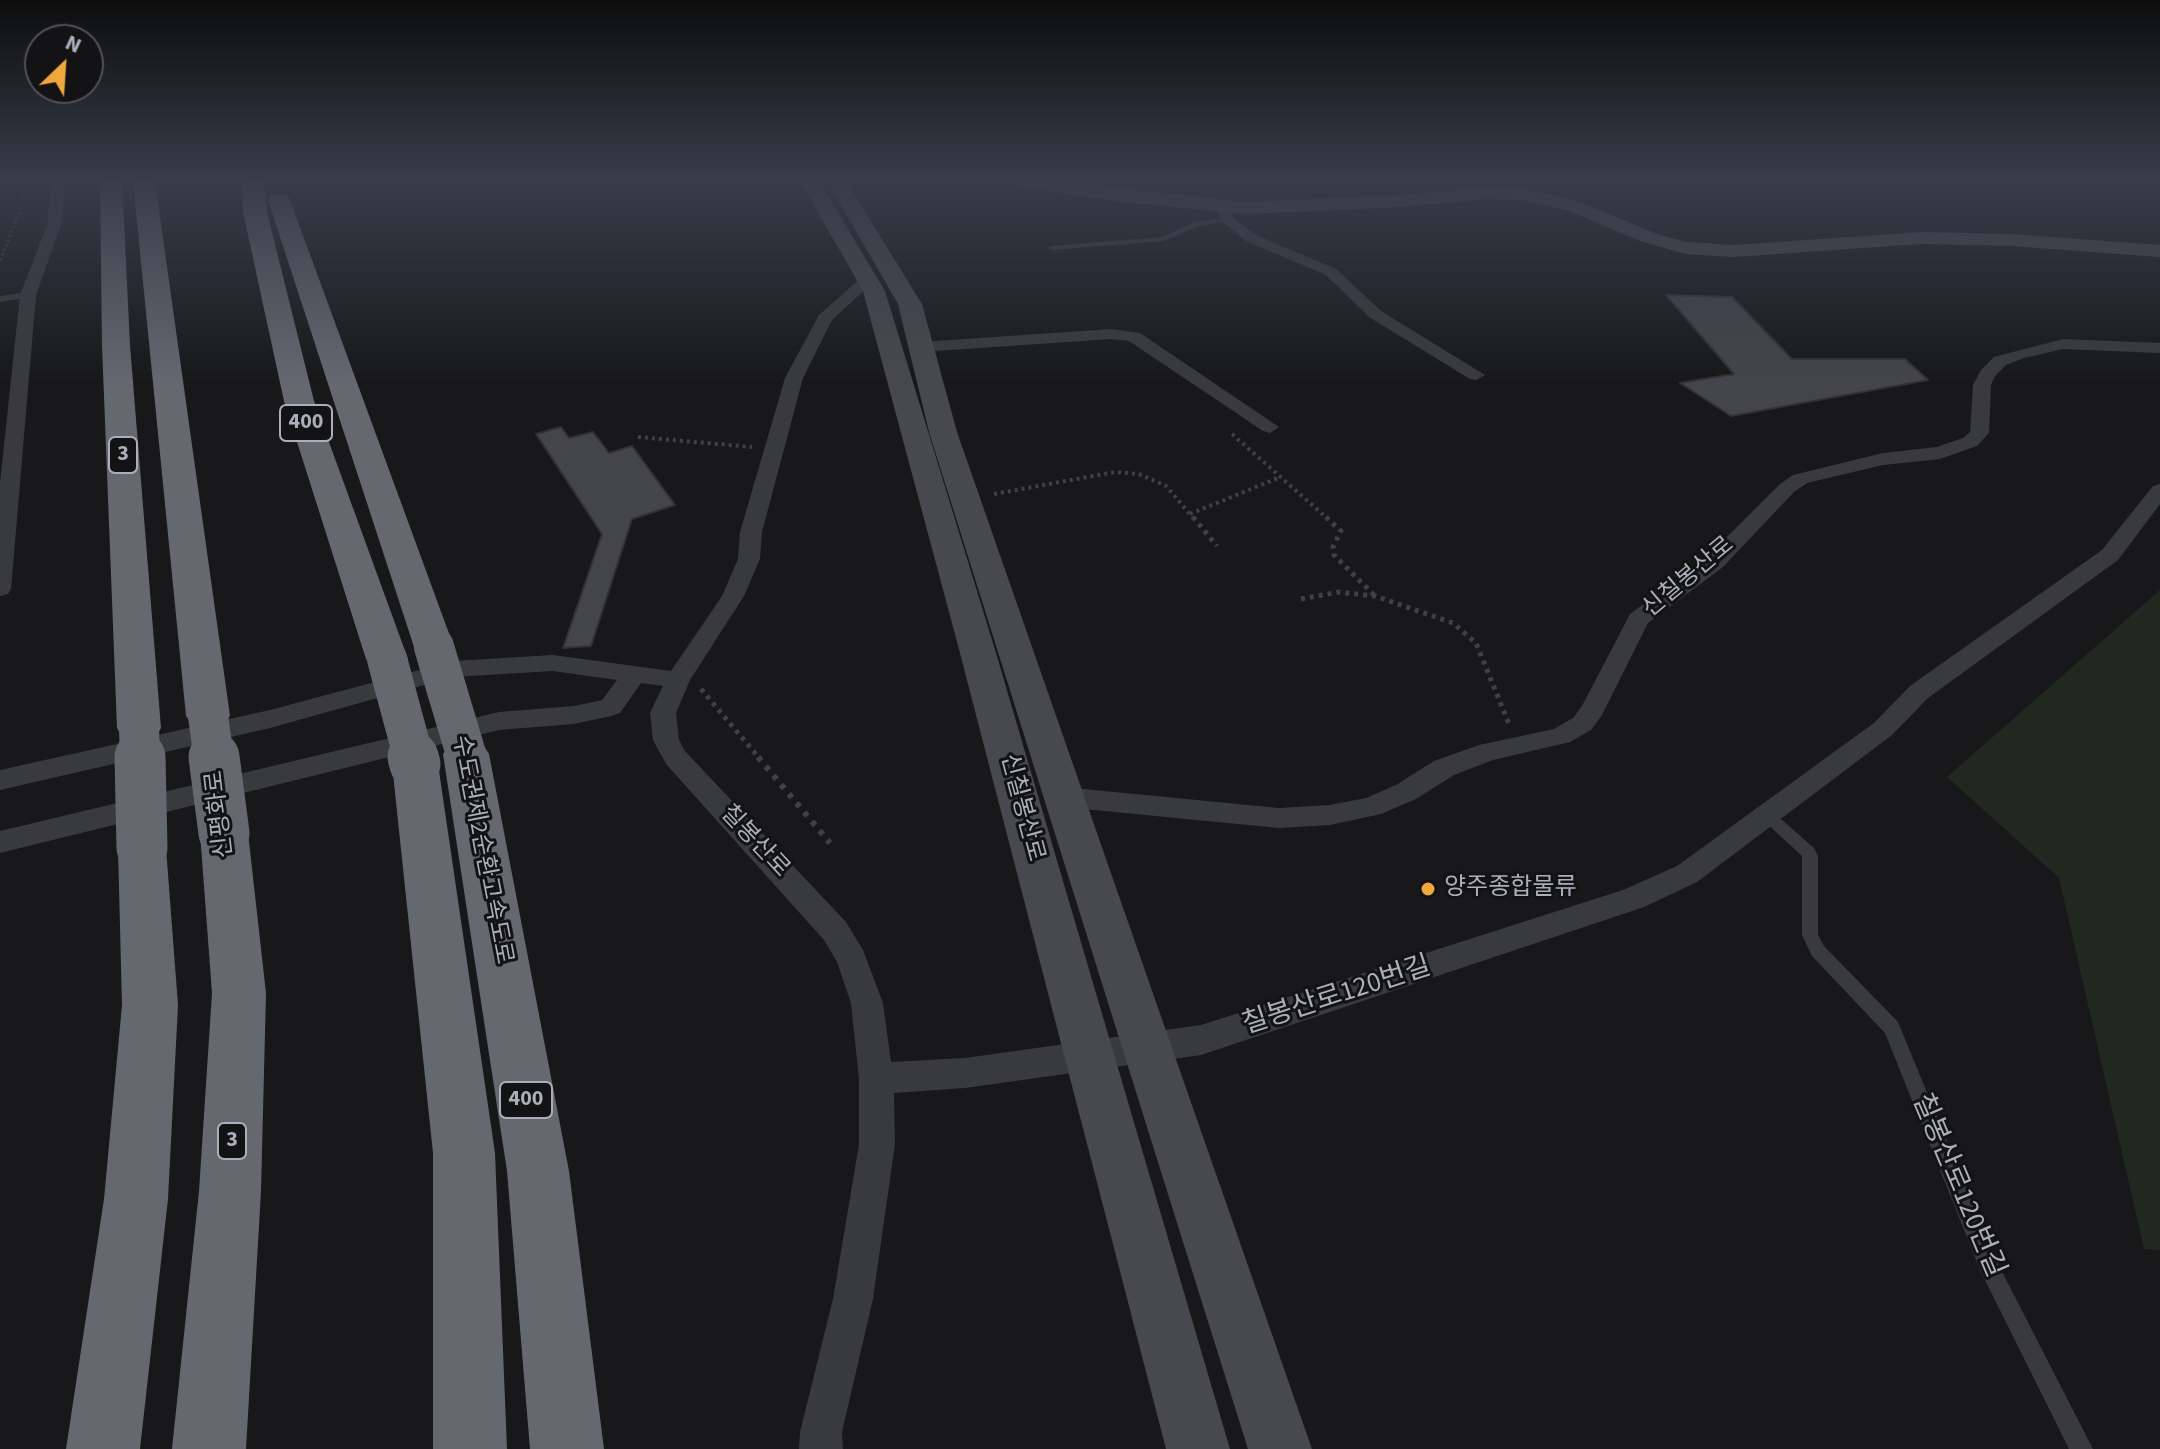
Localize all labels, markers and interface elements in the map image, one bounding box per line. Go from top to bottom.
north arrow [24,24,104,104]
text: N [60,26,87,62]
road number: 400 [280,405,332,441]
road number: 3 [109,437,137,473]
street label: 신칠봉산로 [1637,531,1741,625]
street label: 수도권제2순환고속도로 [445,733,517,967]
street label: 신칠봉산로 [993,751,1049,865]
street label: 신평화로 [201,768,241,860]
street label: 칠봉산로 [713,800,795,884]
place label: 양주종합물류 [1444,875,1576,903]
marker: 양주종합물류 [1419,880,1437,898]
street label: 칠봉산로120번길 [1238,951,1436,1043]
road number: 400 [500,1082,552,1118]
street label: 칠봉산로120번길 [1903,1089,2011,1283]
road number: 3 [218,1123,246,1159]

